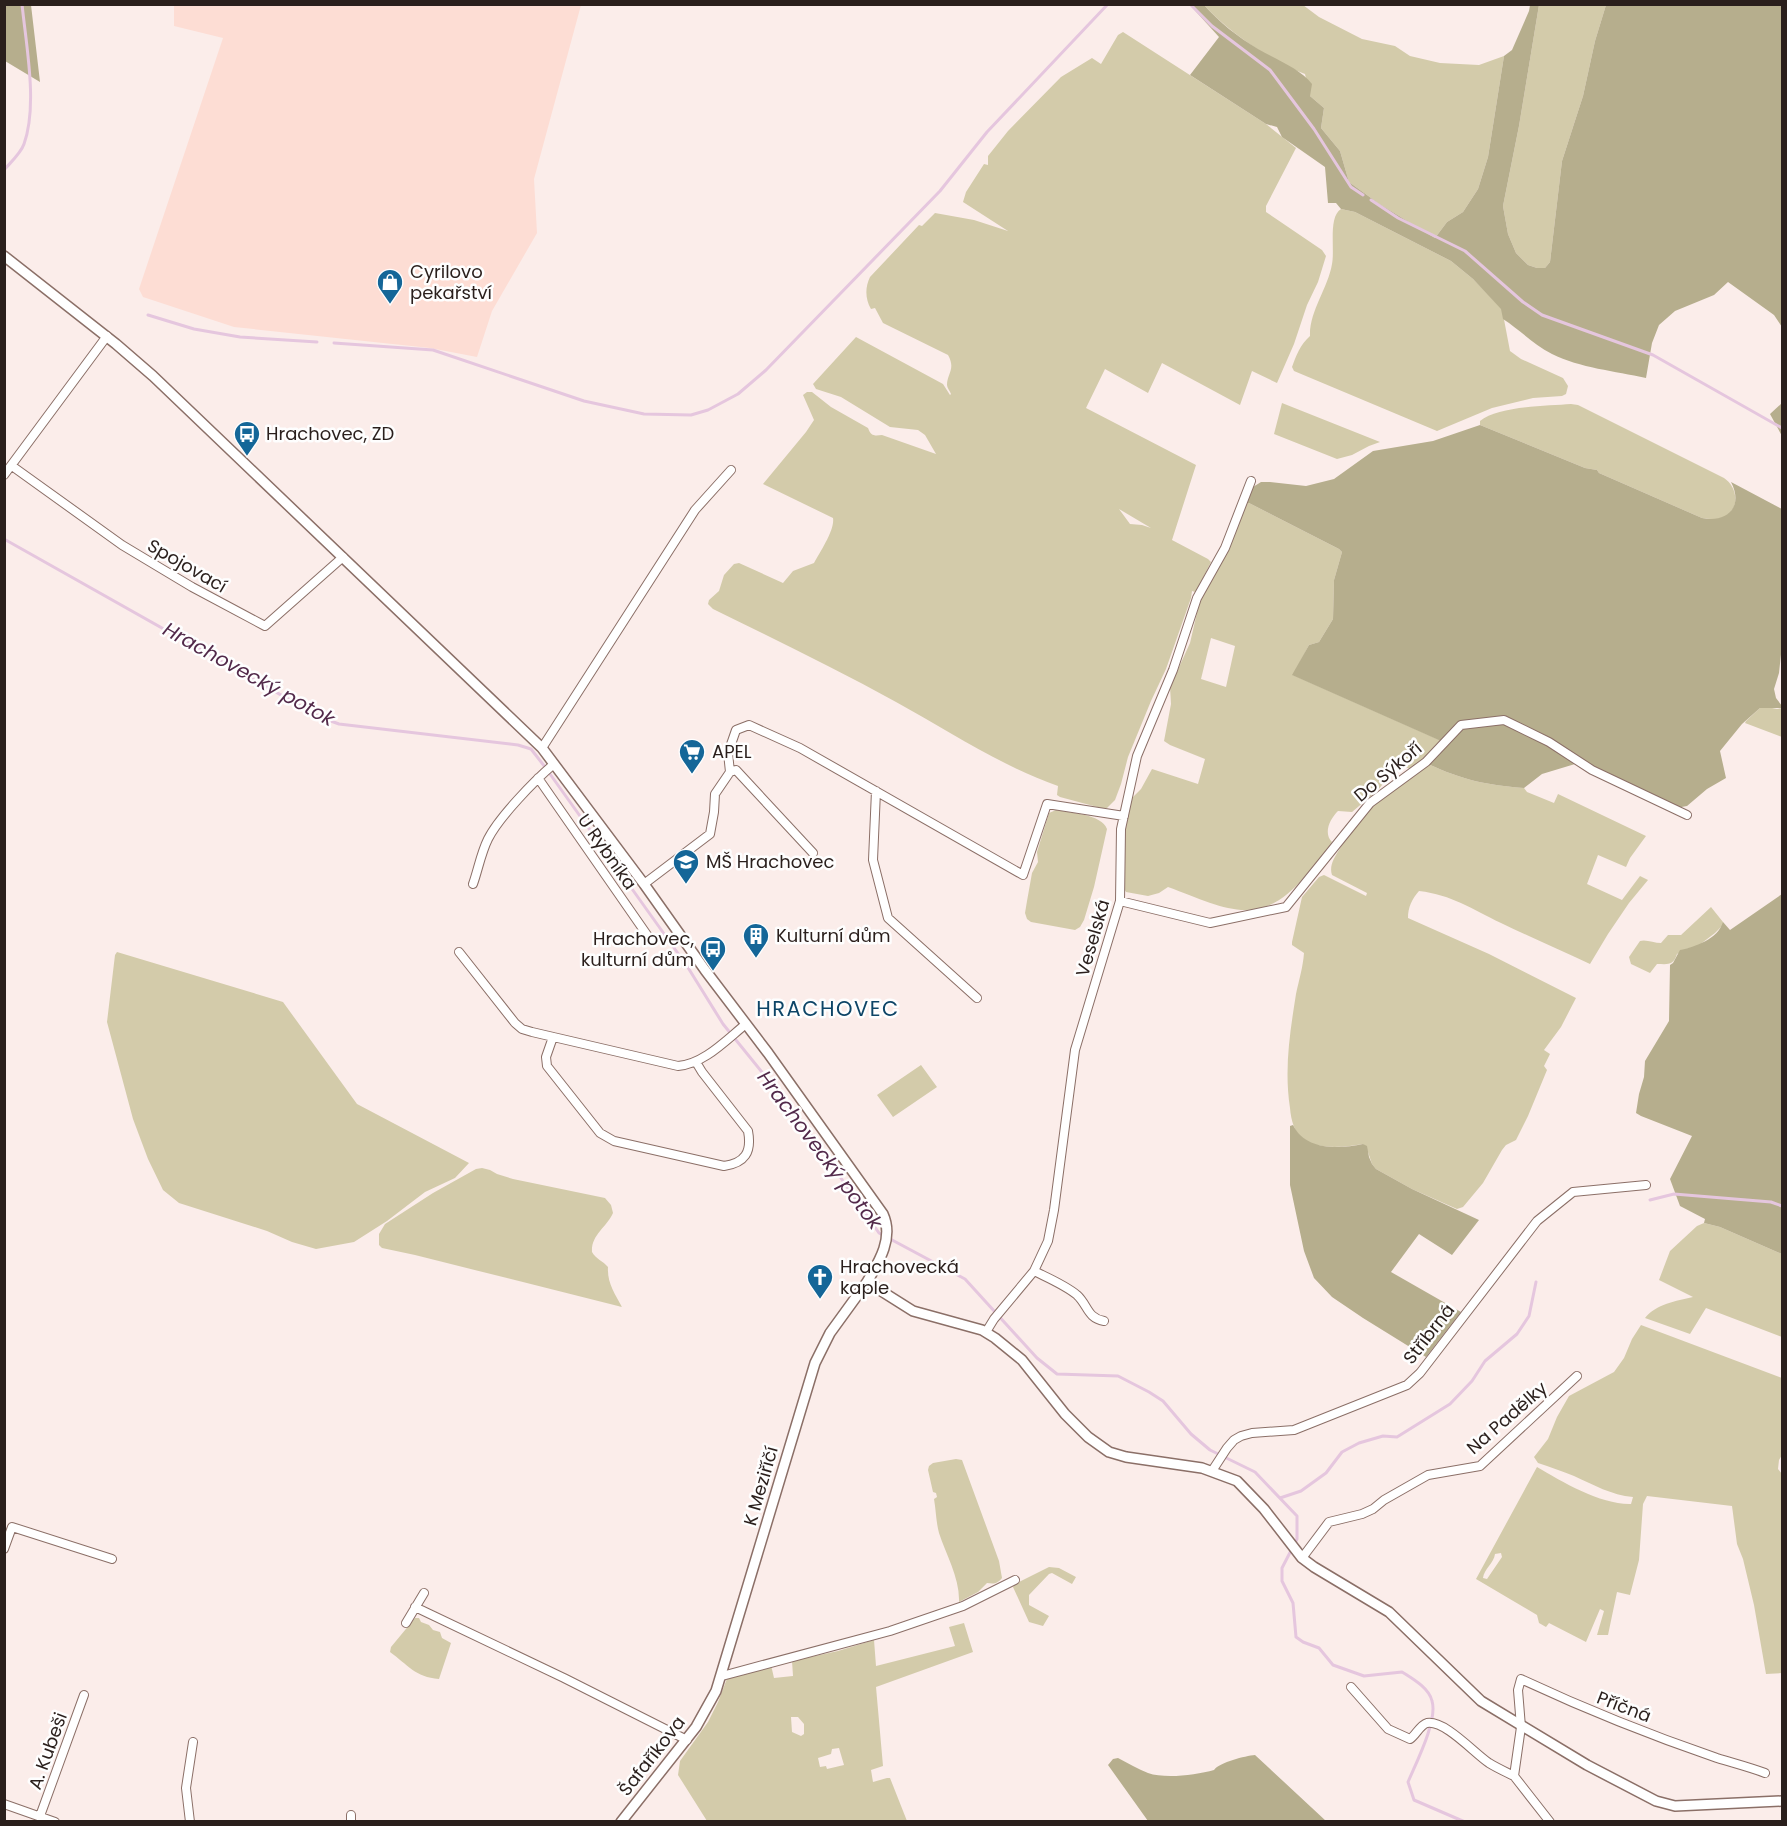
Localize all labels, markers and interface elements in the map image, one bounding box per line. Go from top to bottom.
place label: Cyrilovo pekařství [410,259,492,305]
shop icon: Cyrilovo pekařství [375,267,405,305]
bus stop icon: Hrachovec, ZD [232,419,262,457]
place label: Hrachovec, ZD [266,421,394,446]
street label: Spojovací [143,533,232,598]
water label: Hrachovecký potok [158,615,341,734]
street label: Do Sýkoří [1348,736,1427,807]
supermarket icon: APEL [677,737,707,775]
place label: APEL [712,739,752,764]
street label: U Rybníka [572,809,643,895]
school or university icon: MŠ Hrachovec [671,847,701,885]
place label: MŠ Hrachovec [706,849,834,874]
street label: Veselská [1070,896,1115,979]
building icon: Kulturní dům [741,921,771,959]
place label: Kulturní dům [776,923,891,948]
place label: Hrachovec, kulturní dům [581,926,694,972]
bus stop icon: Hrachovec, kulturní dům [698,934,728,972]
district label: HRACHOVEC [756,994,900,1023]
water label: Hrachovecký potok [751,1065,890,1237]
place label: Hrachovecká kaple [840,1254,959,1300]
church icon: Hrachovecká kaple [805,1262,835,1300]
street label: Stříbrná [1397,1298,1460,1369]
street label: Na Padělky [1461,1376,1552,1460]
street label: K Meziříčí [737,1443,784,1528]
street label: Příčná [1593,1685,1655,1728]
street label: A. Kubeši [22,1709,73,1793]
street label: Šafaříkova [613,1711,691,1801]

